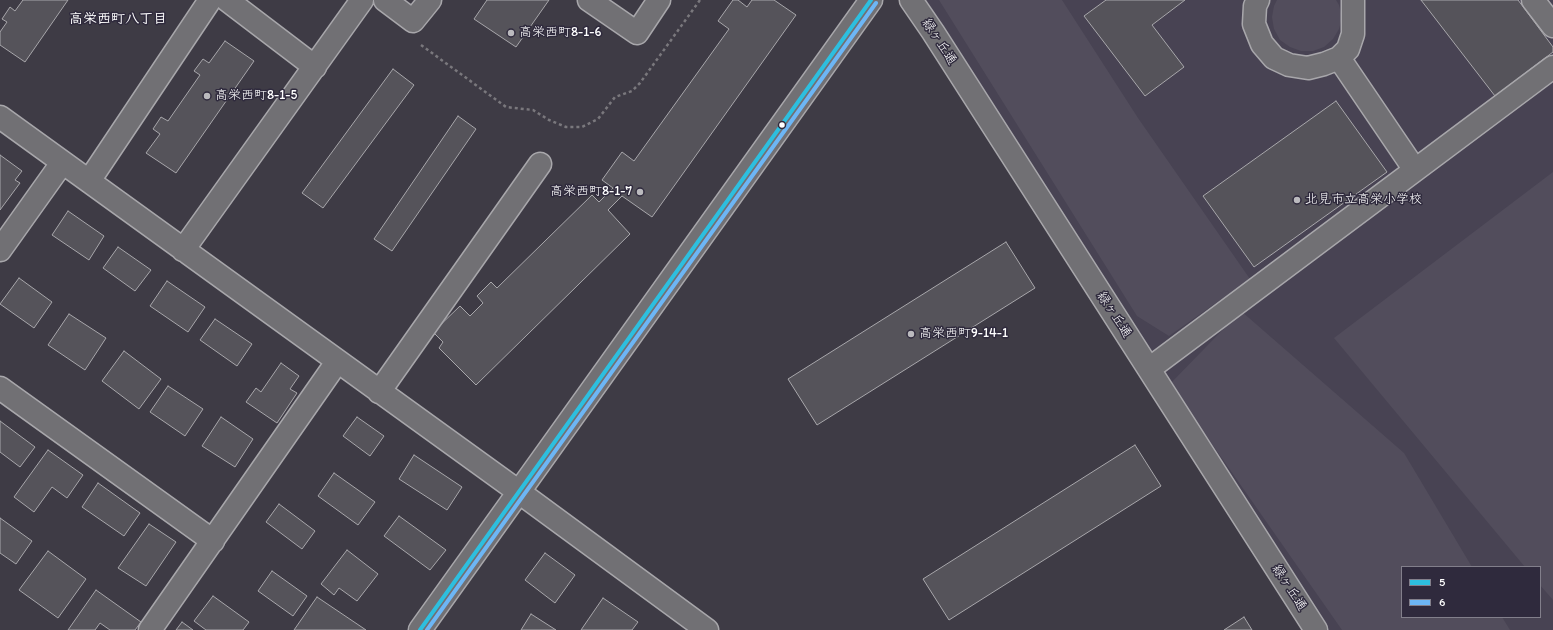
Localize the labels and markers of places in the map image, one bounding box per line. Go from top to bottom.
place label: 高栄西町8-1-6 [519,25,601,41]
marker: 高栄西町8-1-6 [506,28,516,38]
place label: 高栄西町8-1-5 [215,88,297,104]
marker: 高栄西町8-1-5 [202,91,212,101]
unlabelled marker [777,120,787,130]
place label: 高栄西町8-1-7 [550,184,632,200]
marker: 高栄西町8-1-7 [635,187,645,197]
place label: 北見市立高栄小学校 [1305,192,1422,208]
marker: 北見市立高栄小学校 [1292,195,1302,205]
place label: 高栄西町9-14-1 [919,326,1008,342]
marker: 高栄西町9-14-1 [906,329,916,339]

